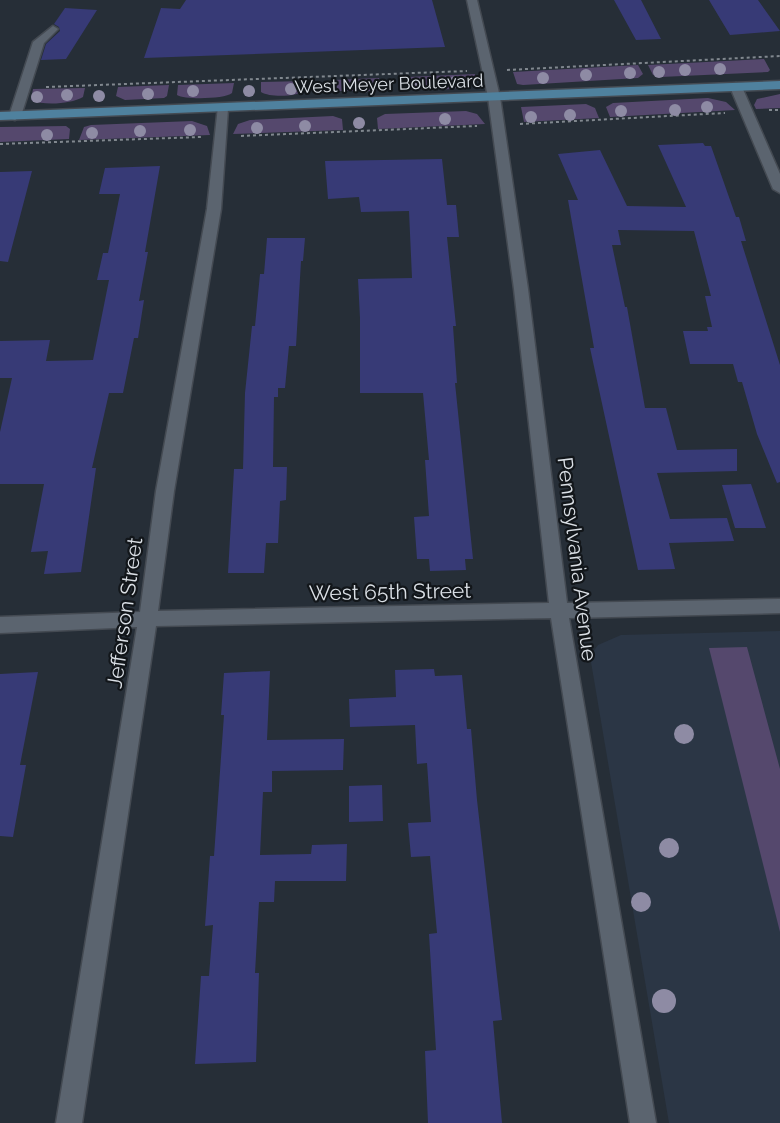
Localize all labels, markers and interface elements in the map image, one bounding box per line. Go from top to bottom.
street label: West Meyer Boulevard [294,70,484,97]
street label: Pennsylvania Avenue [553,456,602,662]
street label: Jefferson Street [102,536,147,690]
street label: West 65th Street [309,578,471,605]

